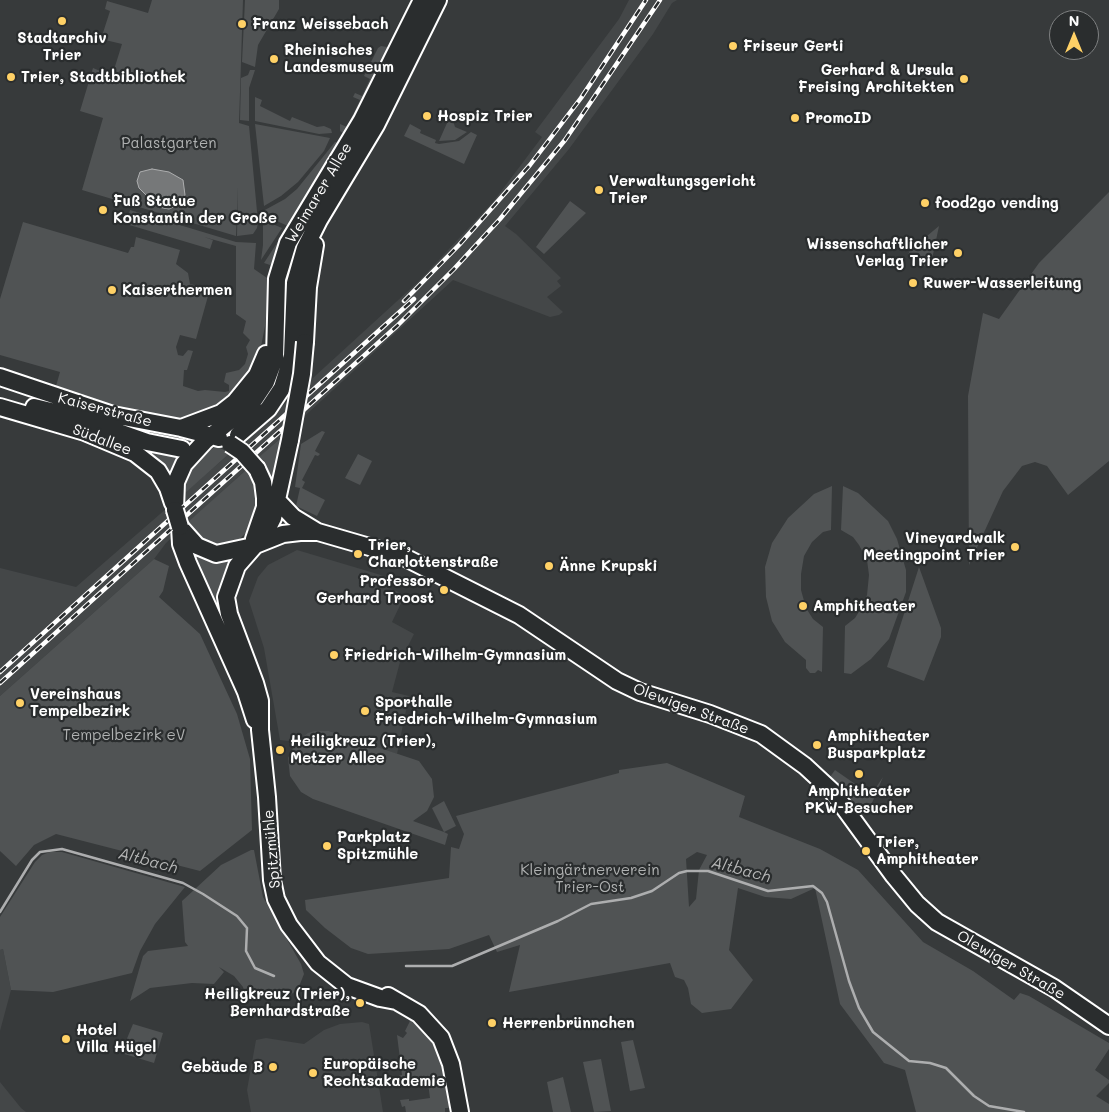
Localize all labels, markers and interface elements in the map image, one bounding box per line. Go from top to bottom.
north arrow [1049,10,1099,60]
text: N [1069,11,1079,30]
marker: Stadtarchiv Trier [56,15,68,27]
place label: Franz Weissebach [252,15,388,33]
marker: Franz Weissebach [236,18,248,30]
place label: Stadtarchiv Trier [17,29,107,64]
place label: Friseur Gerti [743,37,844,55]
marker: Friseur Gerti [727,40,739,52]
place label: Rheinisches Landesmuseum [284,41,394,76]
marker: Rheinisches Landesmuseum [268,53,280,65]
place label: Gerhard & Ursula Freising Architekten [798,61,954,96]
place label: Trier, Stadtbibliothek [21,68,186,86]
marker: Trier, Stadtbibliothek [5,71,17,83]
marker: Gerhard & Ursula Freising Architekten [958,73,970,85]
place label: Hospiz Trier [437,107,533,125]
place label: PromoID [805,109,872,127]
marker: Hospiz Trier [421,110,433,122]
marker: PromoID [789,112,801,124]
park label: Palastgarten [121,134,217,152]
street label: Weimarer Allee [282,140,356,246]
place label: Verwaltungsgericht Trier [609,172,756,207]
marker: Verwaltungsgericht Trier [593,184,605,196]
place label: Fuß Statue Konstantin der Große [113,192,277,227]
place label: food2go vending [935,194,1059,212]
marker: food2go vending [919,197,931,209]
marker: Fuß Statue Konstantin der Große [97,204,109,216]
place label: Wissenschaftlicher Verlag Trier [806,235,948,270]
marker: Wissenschaftlicher Verlag Trier [952,247,964,259]
place label: Ruwer-Wasserleitung [923,274,1081,292]
marker: Ruwer-Wasserleitung [907,277,919,289]
place label: Kaiserthermen [122,281,232,299]
marker: Kaiserthermen [106,284,118,296]
street label: Kaiserstraße [56,389,154,431]
street label: Südallee [70,421,134,459]
place label: Vineyardwalk Meetingpoint Trier [863,529,1005,564]
place label: Trier, Charlottenstraße [368,536,498,571]
marker: Vineyardwalk Meetingpoint Trier [1009,541,1021,553]
marker: Trier, Charlottenstraße [352,548,364,560]
place label: Änne Krupski [559,557,657,575]
marker: Änne Krupski [543,560,555,572]
place label: Professor Gerhard Troost [316,572,434,607]
marker: Professor Gerhard Troost [438,584,450,596]
place label: Amphitheater [813,597,916,615]
marker: Amphitheater [797,600,809,612]
place label: Friedrich-Wilhelm-Gymnasium [344,646,566,664]
marker: Friedrich-Wilhelm-Gymnasium [328,649,340,661]
street label: Olewiger Straße [631,680,751,738]
place label: Vereinshaus Tempelbezirk [30,685,130,720]
place label: Sporthalle Friedrich-Wilhelm-Gymnasium [375,693,597,728]
marker: Vereinshaus Tempelbezirk [14,697,26,709]
marker: Sporthalle Friedrich-Wilhelm-Gymnasium [359,705,371,717]
park label: Tempelbezirk eV [63,726,185,744]
place label: Amphitheater Busparkplatz [827,727,930,762]
place label: Heiligkreuz (Trier), Metzer Allee [290,732,436,767]
marker: Amphitheater Busparkplatz [811,739,823,751]
marker: Heiligkreuz (Trier), Metzer Allee [274,744,286,756]
marker: Amphitheater PKW-Besucher [853,768,865,780]
place label: Amphitheater PKW-Besucher [805,782,913,817]
street label: Spitzmühle [260,809,284,889]
place label: Parkplatz Spitzmühle [337,828,418,863]
place label: Trier, Amphitheater [876,833,979,868]
marker: Parkplatz Spitzmühle [321,840,333,852]
water label: Altbach [116,844,180,878]
marker: Trier, Amphitheater [860,845,872,857]
water label: Altbach [709,853,773,887]
park label: Kleingärtnerverein Trier-Ost [520,861,660,896]
street label: Olewiger Straße [954,927,1068,1003]
place label: Heiligkreuz (Trier), Bernhardstraße [204,985,350,1020]
marker: Heiligkreuz (Trier), Bernhardstraße [354,997,366,1009]
place label: Herrenbrünnchen [502,1014,635,1032]
marker: Herrenbrünnchen [486,1017,498,1029]
place label: Hotel Villa Hügel [76,1021,156,1056]
marker: Hotel Villa Hügel [60,1033,72,1045]
place label: Europäische Rechtsakademie [323,1055,445,1090]
place label: Gebäude B [181,1058,263,1076]
marker: Gebäude B [267,1061,279,1073]
marker: Europäische Rechtsakademie [307,1067,319,1079]

